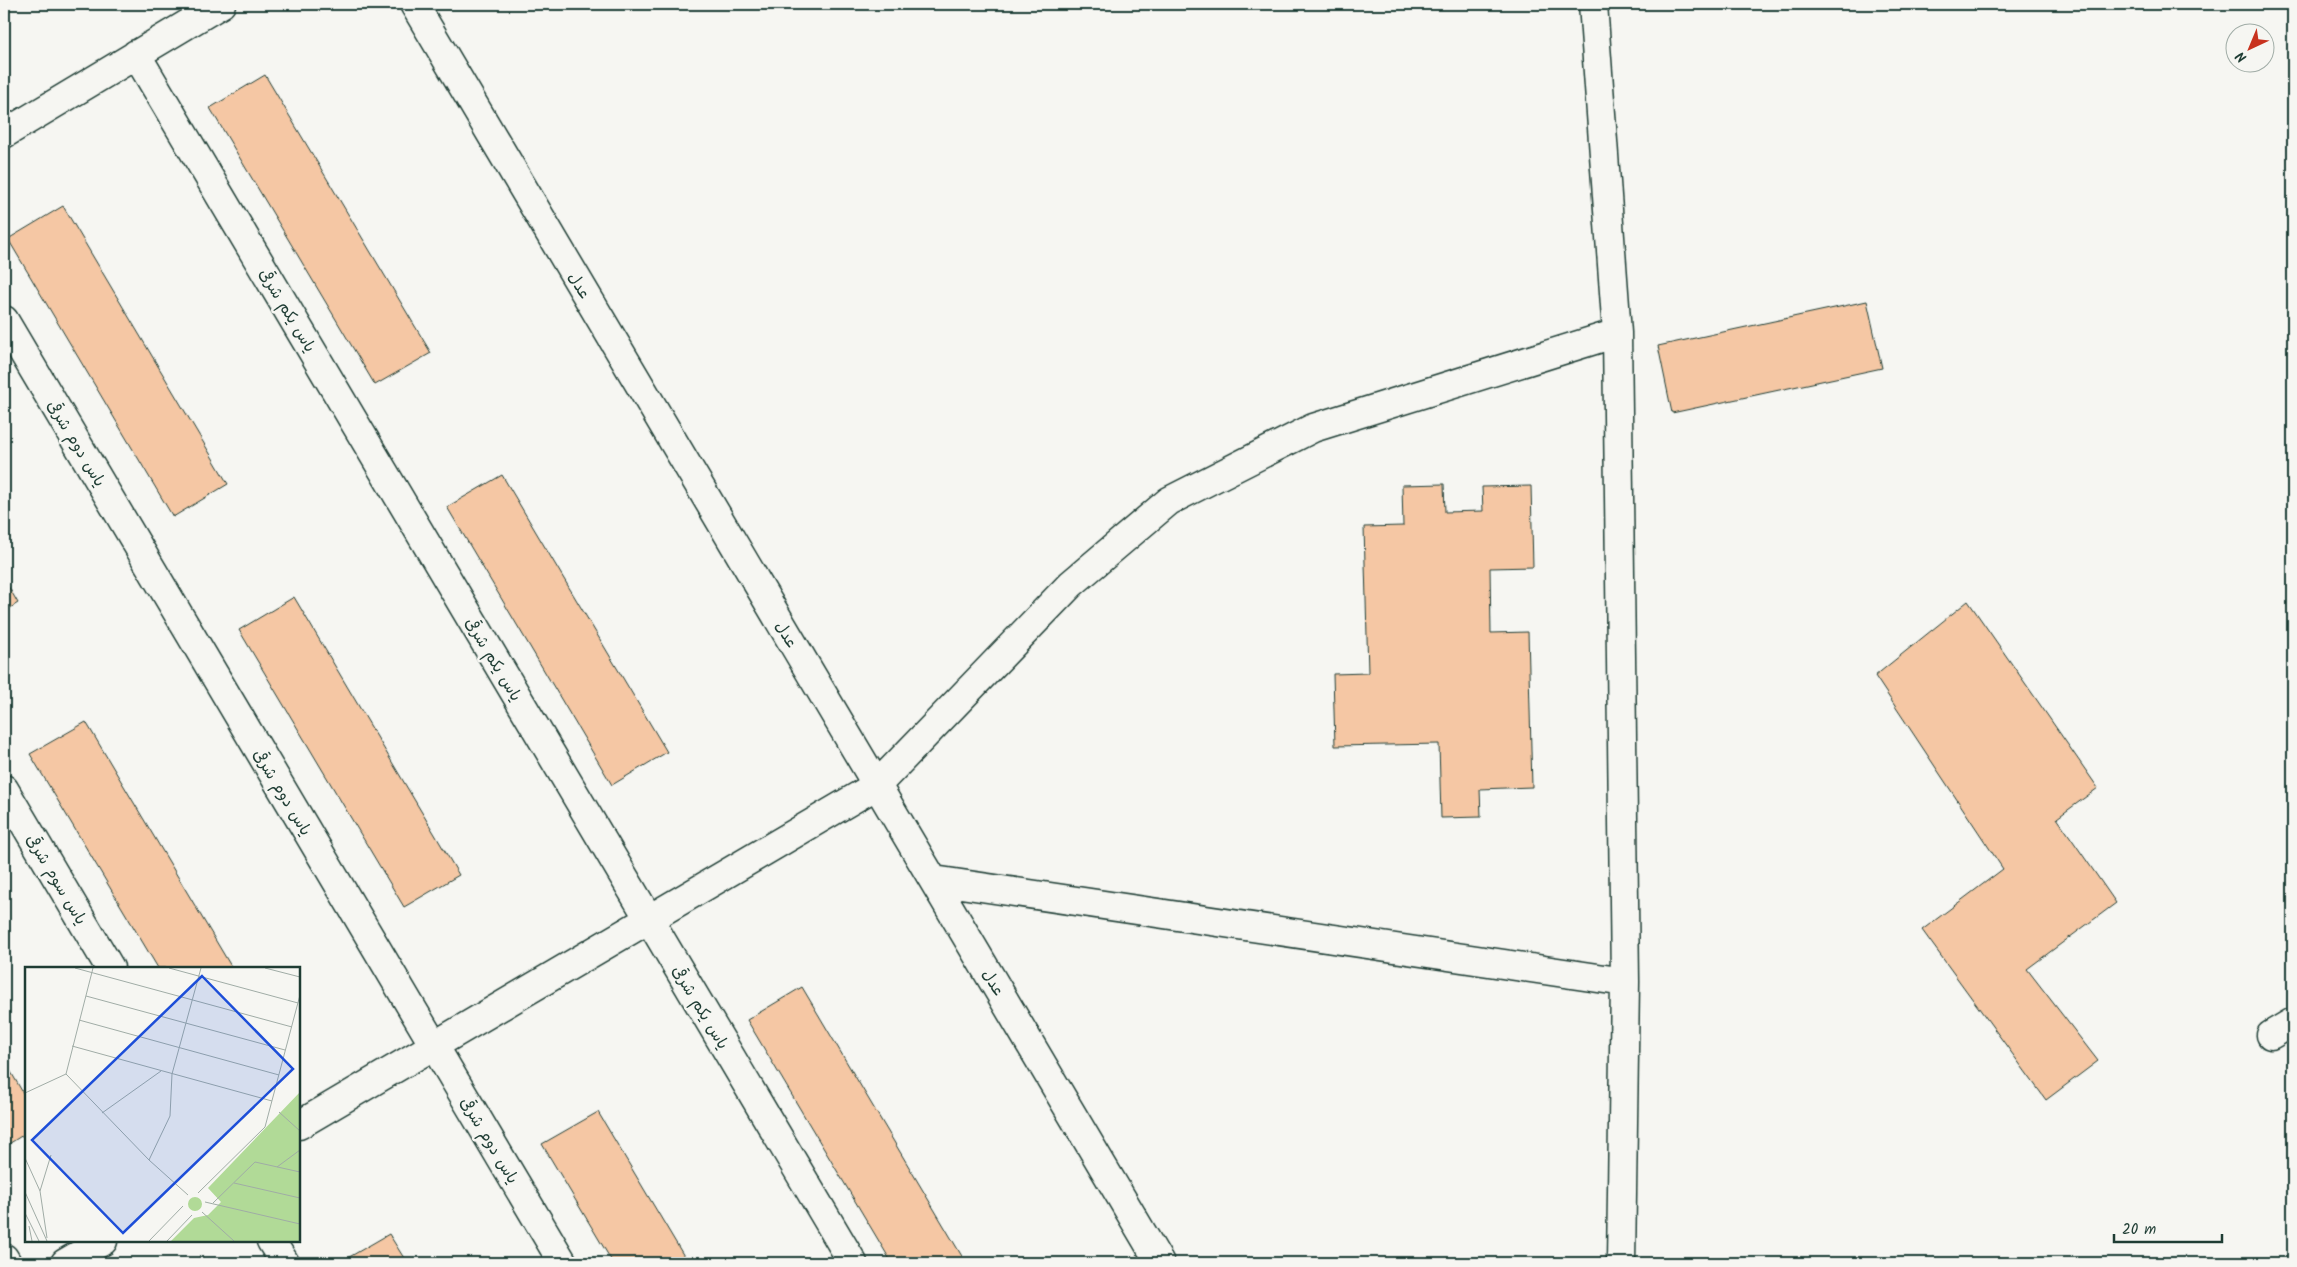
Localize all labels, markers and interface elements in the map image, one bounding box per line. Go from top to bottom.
north arrow [2224,22,2274,72]
text: N [2231,46,2252,68]
street label: یاس یکم شرقی [252,264,322,357]
street label: عدل [561,268,597,304]
street label: یاس دوم شرقی [40,396,111,492]
street label: یاس یکم شرقی [458,613,528,706]
street label: عدل [768,617,804,653]
street label: یاس دوم شرقی [246,745,317,841]
street label: یاس سوم شرقی [19,830,93,930]
street label: یاس یکم شرقی [665,961,735,1054]
street label: عدل [975,965,1011,1001]
inset map [25,967,300,1242]
street label: یاس دوم شرقی [453,1093,524,1189]
scale bar [2114,1212,2222,1244]
text: 20 m [2122,1218,2156,1242]

